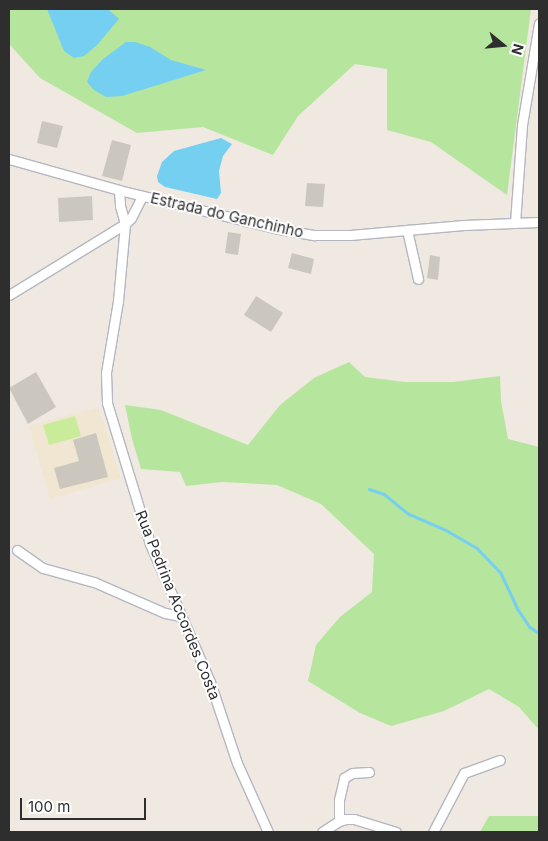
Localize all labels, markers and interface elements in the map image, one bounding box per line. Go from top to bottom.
north arrow [478,20,528,70]
text: N [508,42,528,57]
street label: Estrada do Ganchinho [149,189,305,241]
street label: Rua Pedrina Accordes Costa [132,508,224,702]
scale bar [22,788,149,820]
text: 100 m [28,797,70,816]

